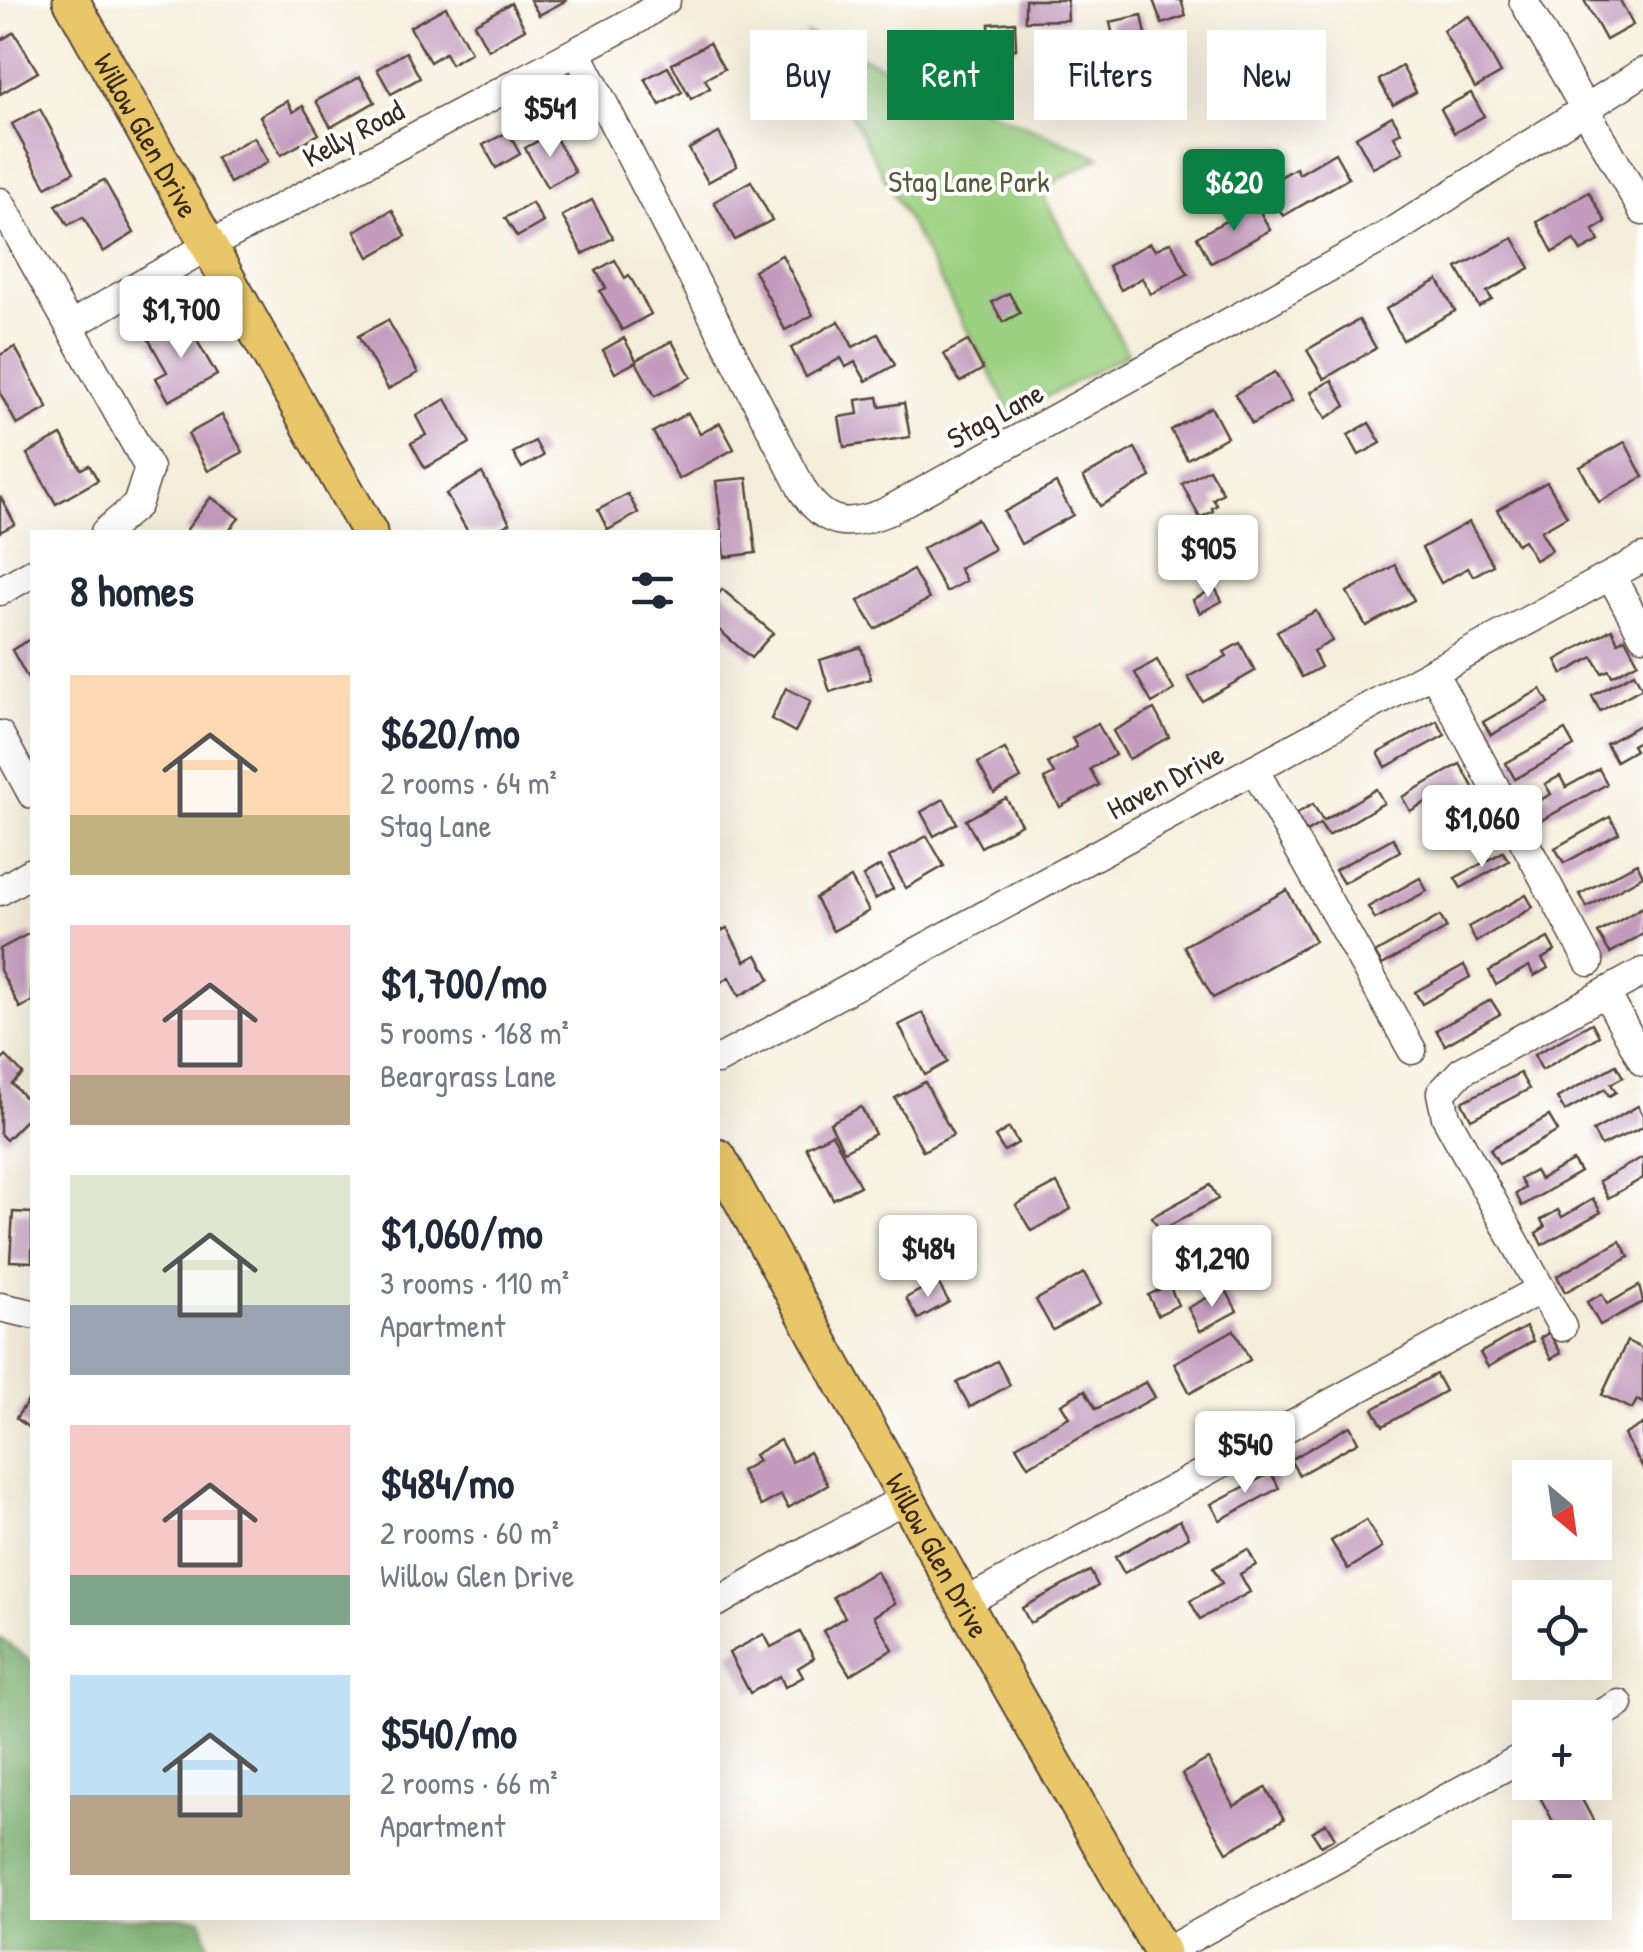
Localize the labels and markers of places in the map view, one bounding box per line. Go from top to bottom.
pin: $541 [491,75,609,160]
pin: $620 [1175,149,1293,234]
pin: $1,700 [100,276,262,361]
pin: $905 [1149,515,1267,600]
pin: $1,060 [1401,785,1563,870]
pin: $484 [869,1215,987,1300]
pin: $1,290 [1131,1225,1293,1310]
pin: $540 [1186,1411,1304,1496]

